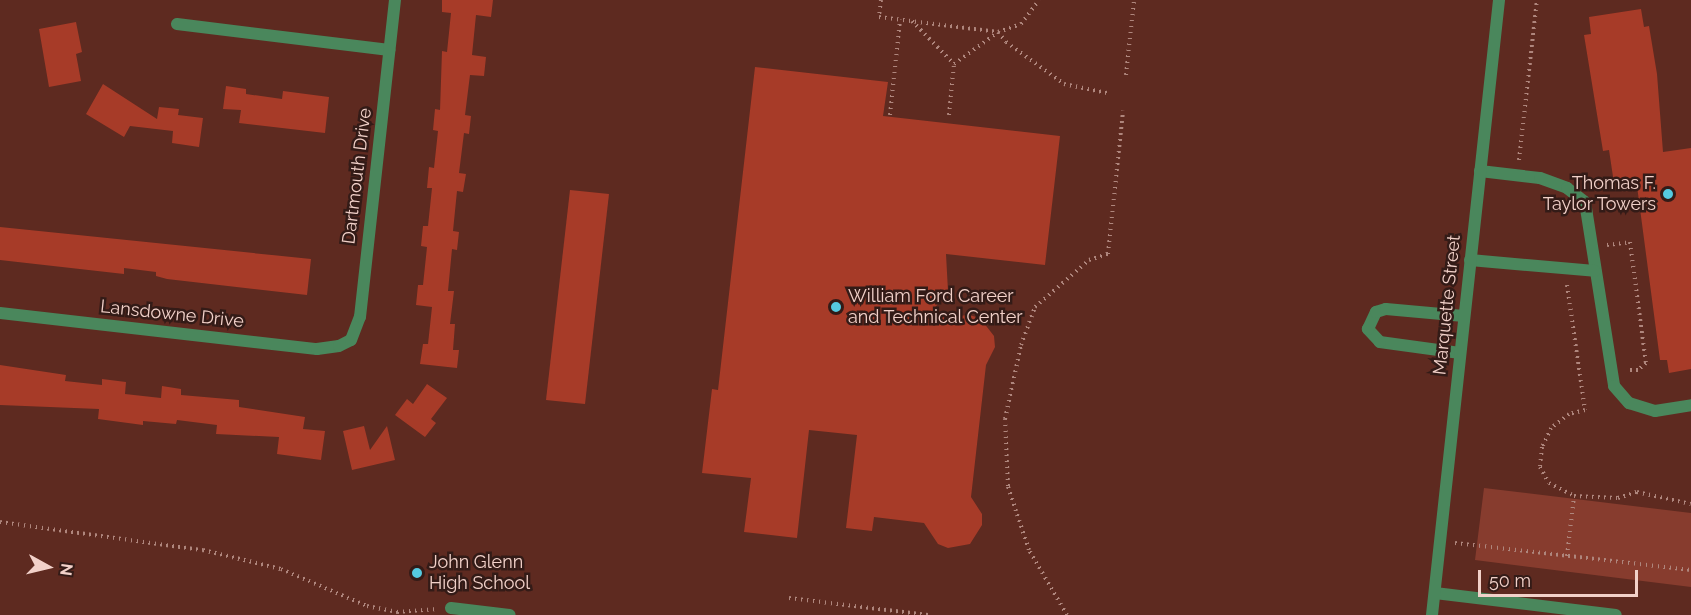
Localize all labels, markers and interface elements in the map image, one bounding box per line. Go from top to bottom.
street label: Dartmouth Drive [338,107,376,245]
place label: Thomas F. Taylor Towers [1542,173,1656,216]
marker: Thomas F. Taylor Towers [1661,187,1675,201]
street label: Marquette Street [1429,234,1465,376]
place label: William Ford Career and Technical Center [848,286,1024,328]
street label: Lansdowne Drive [99,296,245,332]
marker: William Ford Career and Technical Center [829,300,843,314]
north arrow [18,537,78,597]
place label: John Glenn High School [429,552,530,594]
scale bar [1481,558,1642,596]
text: N [56,562,77,577]
marker: John Glenn High School [410,566,424,580]
text: 50 m [1489,570,1531,591]

